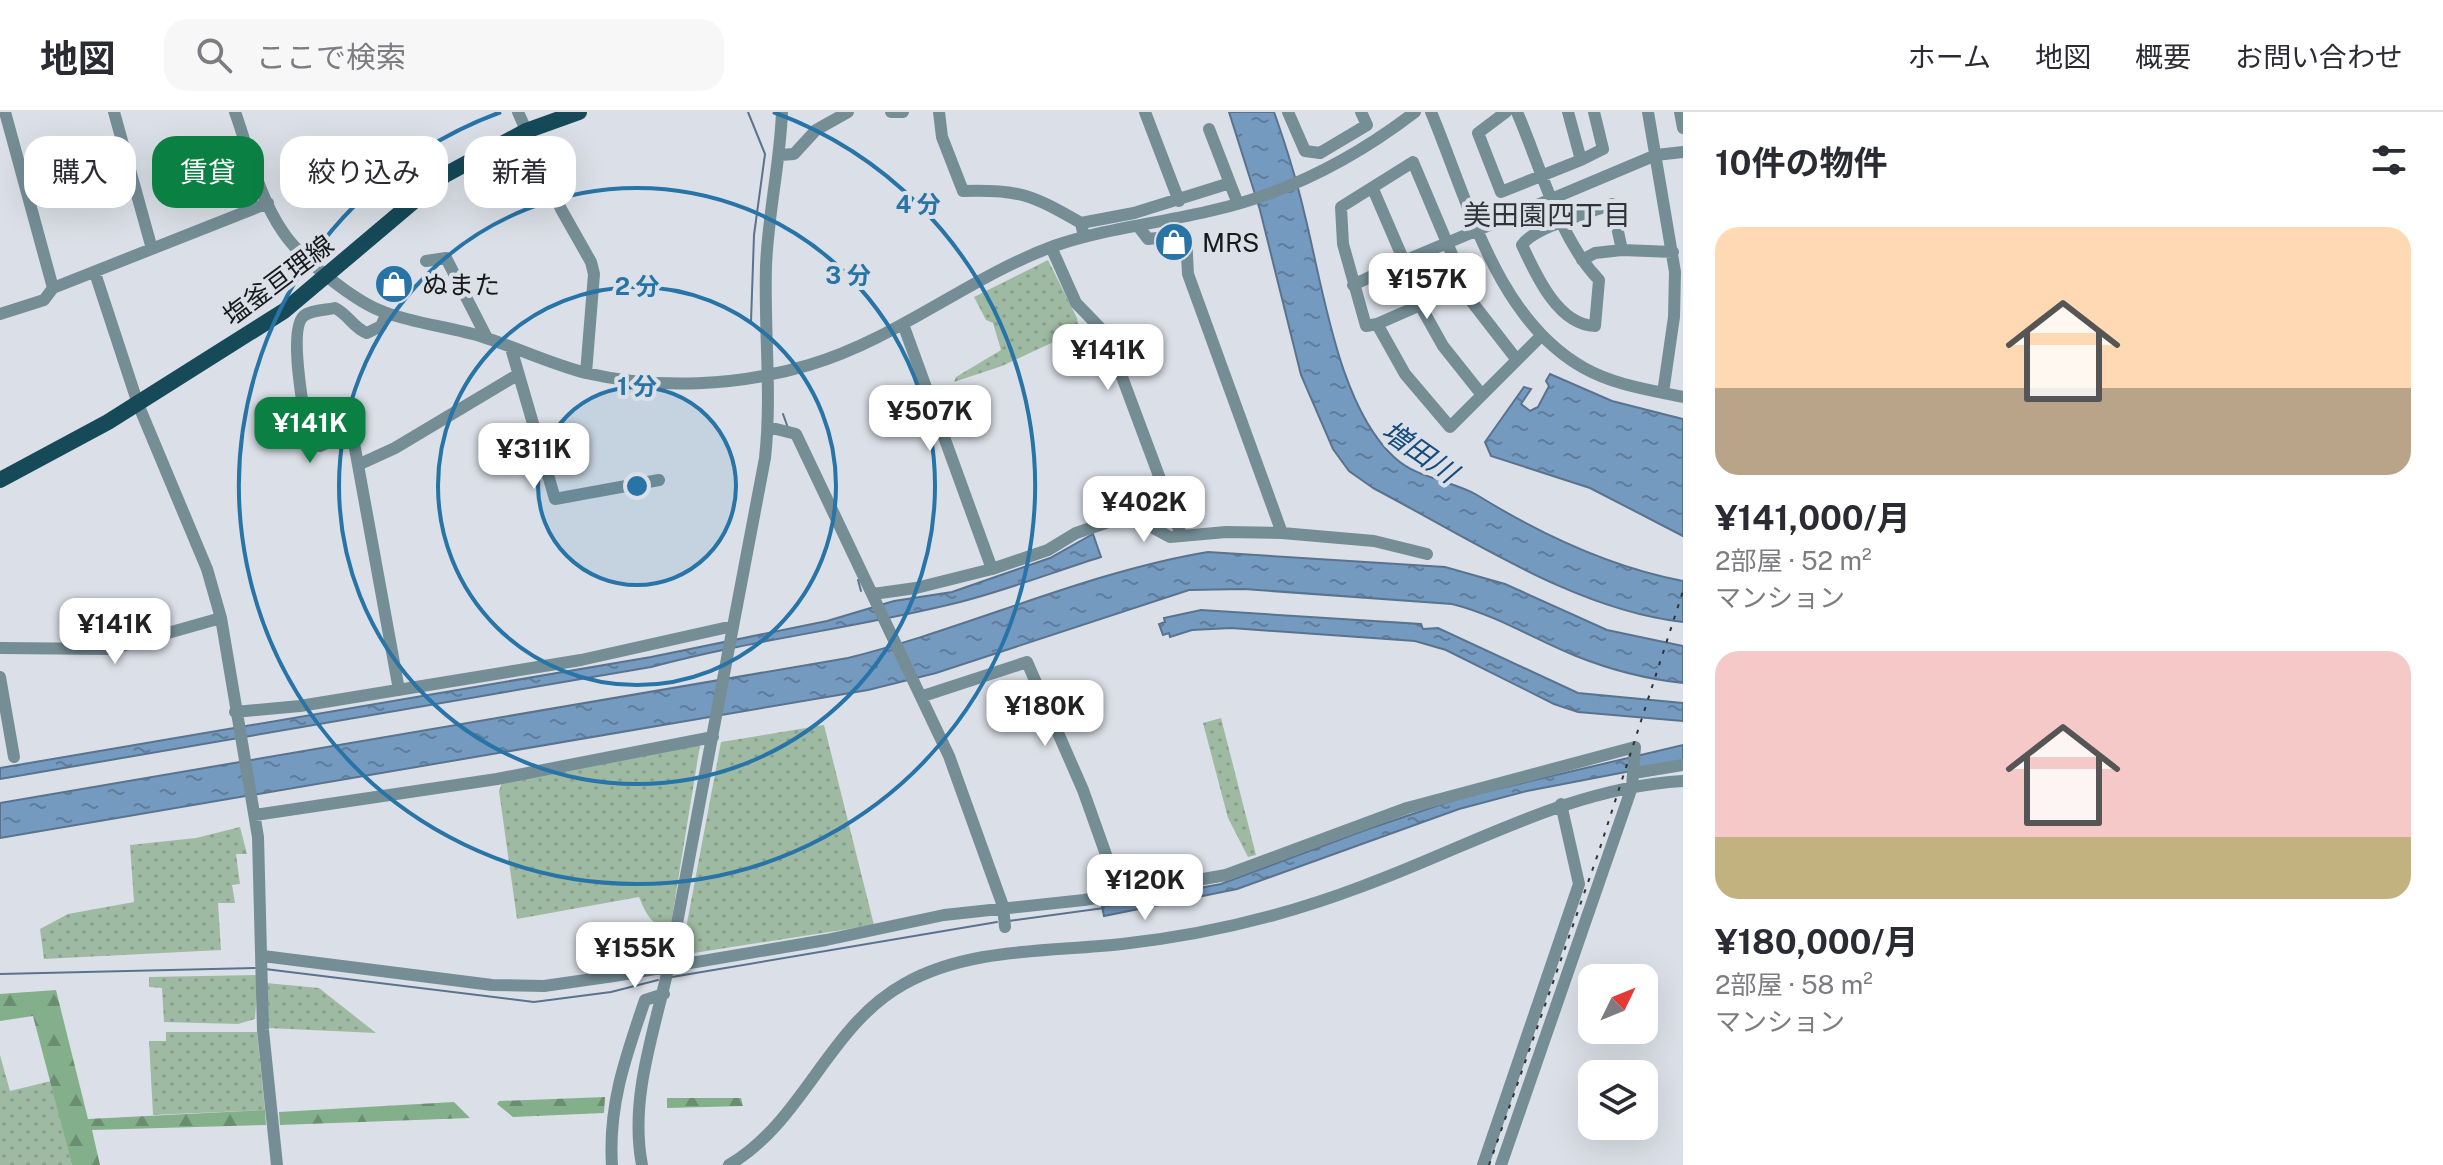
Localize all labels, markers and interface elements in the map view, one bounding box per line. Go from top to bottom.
search box [164,19,724,91]
icon: search [192,33,236,77]
text: 地図 [40,36,116,81]
text: ここで検索 [256,39,406,75]
text: ホーム [1908,40,1991,73]
text: 地図 [2035,40,2091,73]
text: 概要 [2135,40,2191,73]
text: お問い合わせ [2235,40,2403,73]
chip: 購入 [24,136,136,208]
chip: 賃貸 [152,136,264,208]
chip: 絞り込み [280,136,448,208]
chip: 新着 [464,136,576,208]
icon: filters [2367,138,2411,182]
text: 10件の物件 [1715,143,1887,183]
text: 4 分 [895,190,941,218]
district label: 美田園四丁目 [1463,198,1631,231]
shop icon: MRS [1153,221,1195,263]
place label: MRS [1202,227,1260,258]
street label: 塩釜亘理線 [217,228,339,332]
pin: ¥157K [1371,253,1483,321]
text: 3 分 [825,261,871,289]
shop icon: ぬまた [373,263,415,305]
text: ¥157K [1387,263,1467,294]
place label: ぬまた [422,269,500,300]
text: 2 分 [615,272,659,300]
icon: home [1991,279,2135,423]
pin: ¥141K [1052,324,1164,392]
text: ¥141K [1070,334,1146,365]
text: 1 分 [617,372,657,400]
pin: ¥507K [874,385,986,453]
text: ¥507K [887,395,973,426]
pin: ¥141K [254,397,366,465]
text: ¥141K [272,407,348,438]
water label: 増田川 [1376,413,1466,490]
pin: ¥311K [478,423,590,491]
text: ¥311K [496,433,572,464]
centre of rings [623,472,651,500]
pin: ¥402K [1088,476,1200,544]
text: ¥402K [1101,486,1187,517]
text: ¥141,000/月 [1715,498,1911,538]
text: 2部屋 · 52 m² [1715,545,1871,576]
text: マンション [1715,582,1845,613]
pin: ¥141K [59,598,171,666]
text: ¥141K [77,608,153,639]
pin: ¥180K [989,680,1101,748]
text: ¥180K [1004,690,1086,721]
icon: home [1991,703,2135,847]
pin: ¥120K [1089,854,1201,922]
text: ¥120K [1105,864,1185,895]
pin: ¥155K [579,922,691,990]
text: ¥180,000/月 [1715,922,1918,962]
text: ¥155K [594,932,676,963]
north arrow [1578,964,1658,1044]
map controls [1578,964,1658,1140]
text: 2部屋 · 58 m² [1715,969,1873,1000]
text: マンション [1715,1006,1845,1037]
button: layers [1578,1060,1658,1140]

